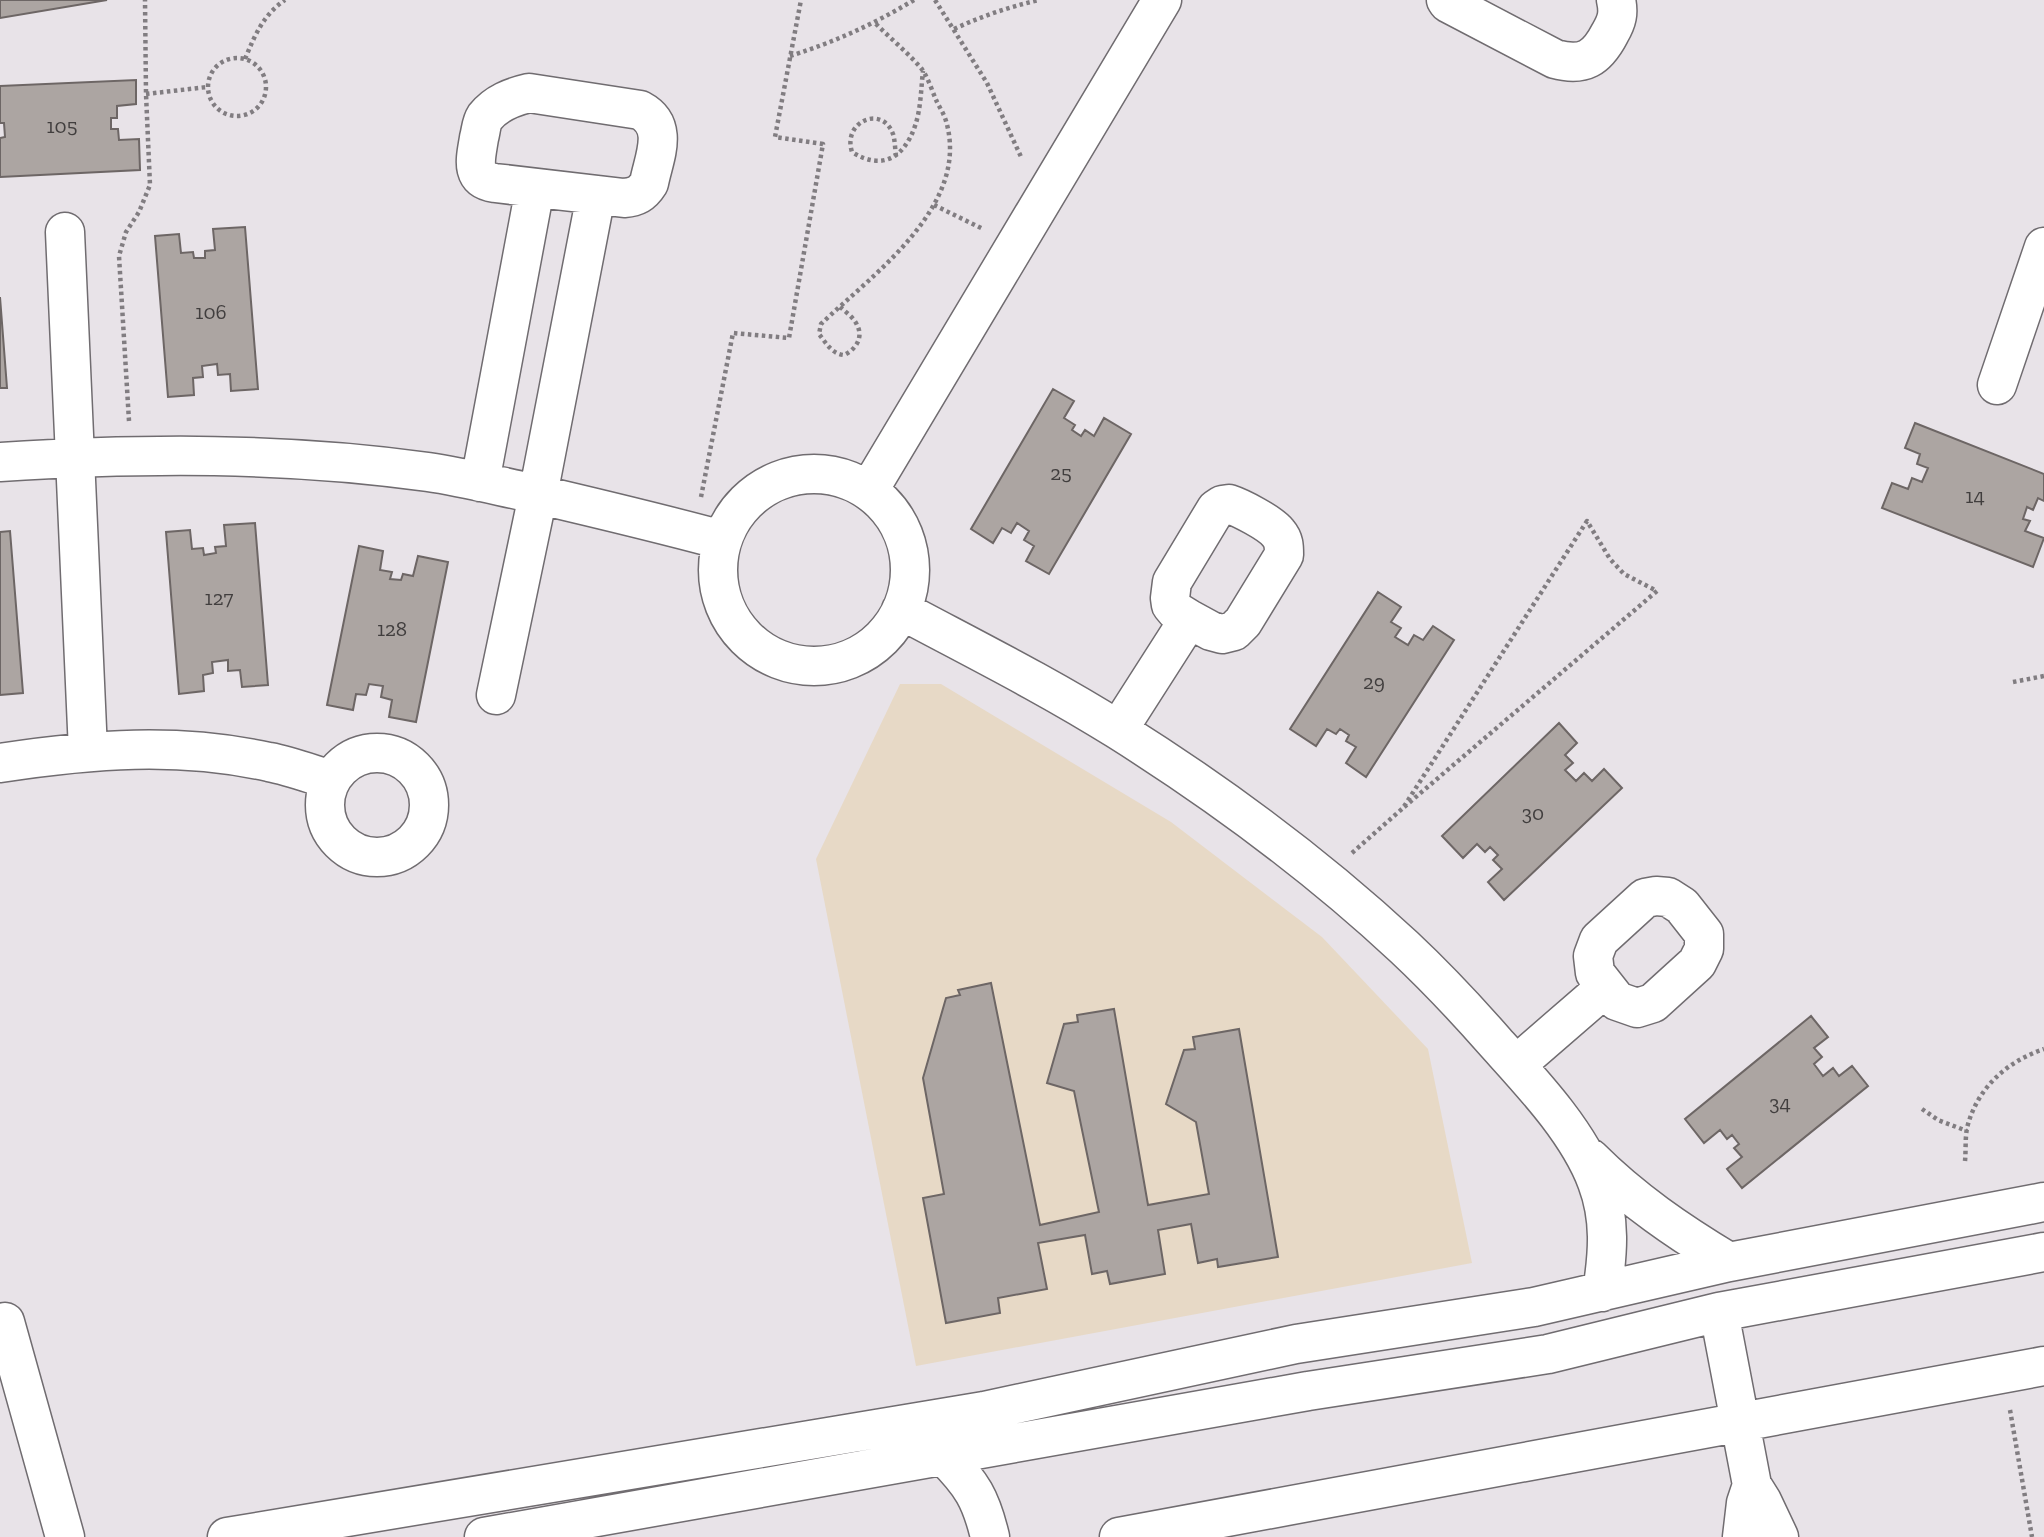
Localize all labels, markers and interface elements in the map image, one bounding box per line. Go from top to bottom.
house number: 105 [47,113,77,138]
house number: 106 [195,299,227,324]
house number: 25 [1050,460,1072,485]
house number: 14 [1965,483,1985,508]
house number: 127 [205,585,234,610]
house number: 128 [377,616,407,641]
house number: 29 [1363,669,1385,694]
house number: 30 [1522,800,1544,825]
house number: 34 [1769,1090,1791,1115]

